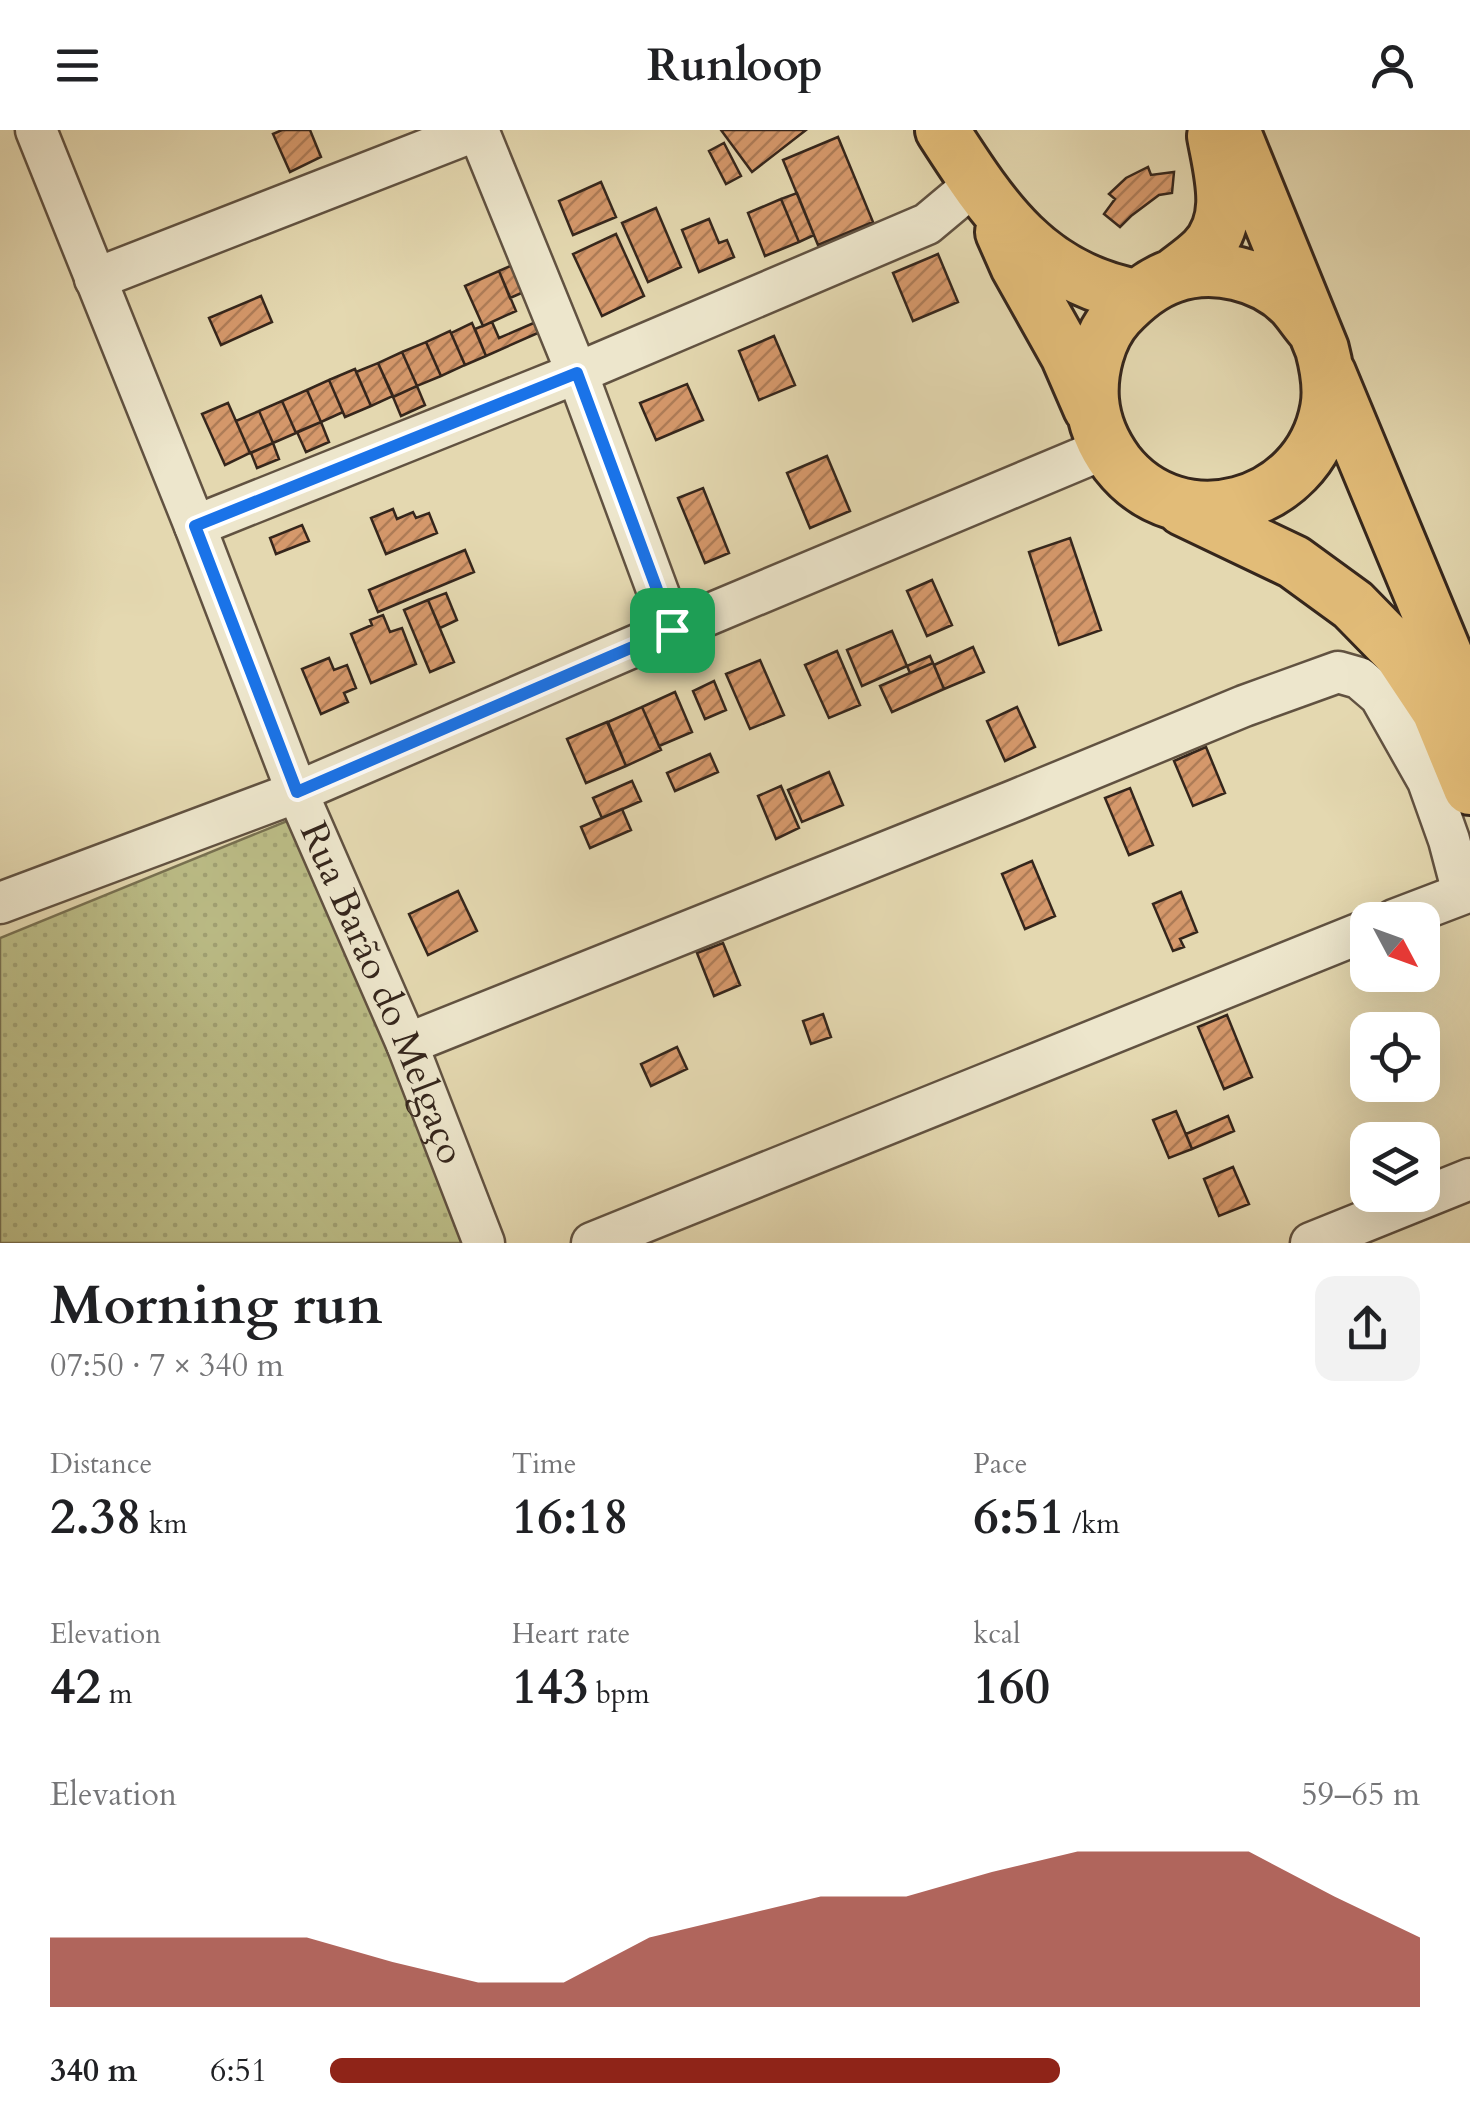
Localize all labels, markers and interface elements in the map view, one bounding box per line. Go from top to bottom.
text: Runloop [647,35,823,96]
icon: menu [50,38,105,93]
icon: person [1365,38,1420,93]
pin [630,588,715,673]
icon: arrive [645,603,700,658]
street label: Rua Barão do Melgaço [287,814,477,1172]
north arrow [1350,902,1440,992]
map controls [1350,902,1440,1212]
button: locate [1350,1012,1440,1102]
button: layers [1350,1122,1440,1212]
text: Morning run [50,1269,383,1343]
button: share [1315,1276,1420,1381]
text: 07:50 · 7 × 340 m [50,1344,284,1388]
text: Distance [50,1445,152,1483]
text: Time [512,1445,576,1483]
text: Pace [973,1445,1027,1483]
text: 2.38 [50,1483,141,1551]
text: 16:18 [512,1483,629,1551]
text: 6:51 [973,1483,1065,1551]
text: km [141,1505,188,1543]
text: /km [1065,1505,1120,1543]
text: Elevation [50,1615,161,1653]
text: Heart rate [512,1615,630,1653]
text: kcal [973,1615,1020,1653]
text: 42 [50,1653,101,1721]
text: 143 [512,1653,589,1721]
text: 160 [973,1653,1050,1721]
text: m [101,1675,132,1713]
text: bpm [589,1675,650,1713]
text: Elevation [50,1773,177,1817]
text: 59–65 m [1301,1773,1420,1817]
text: 340 m [50,2049,137,2093]
text: 6:51 [210,2049,267,2093]

